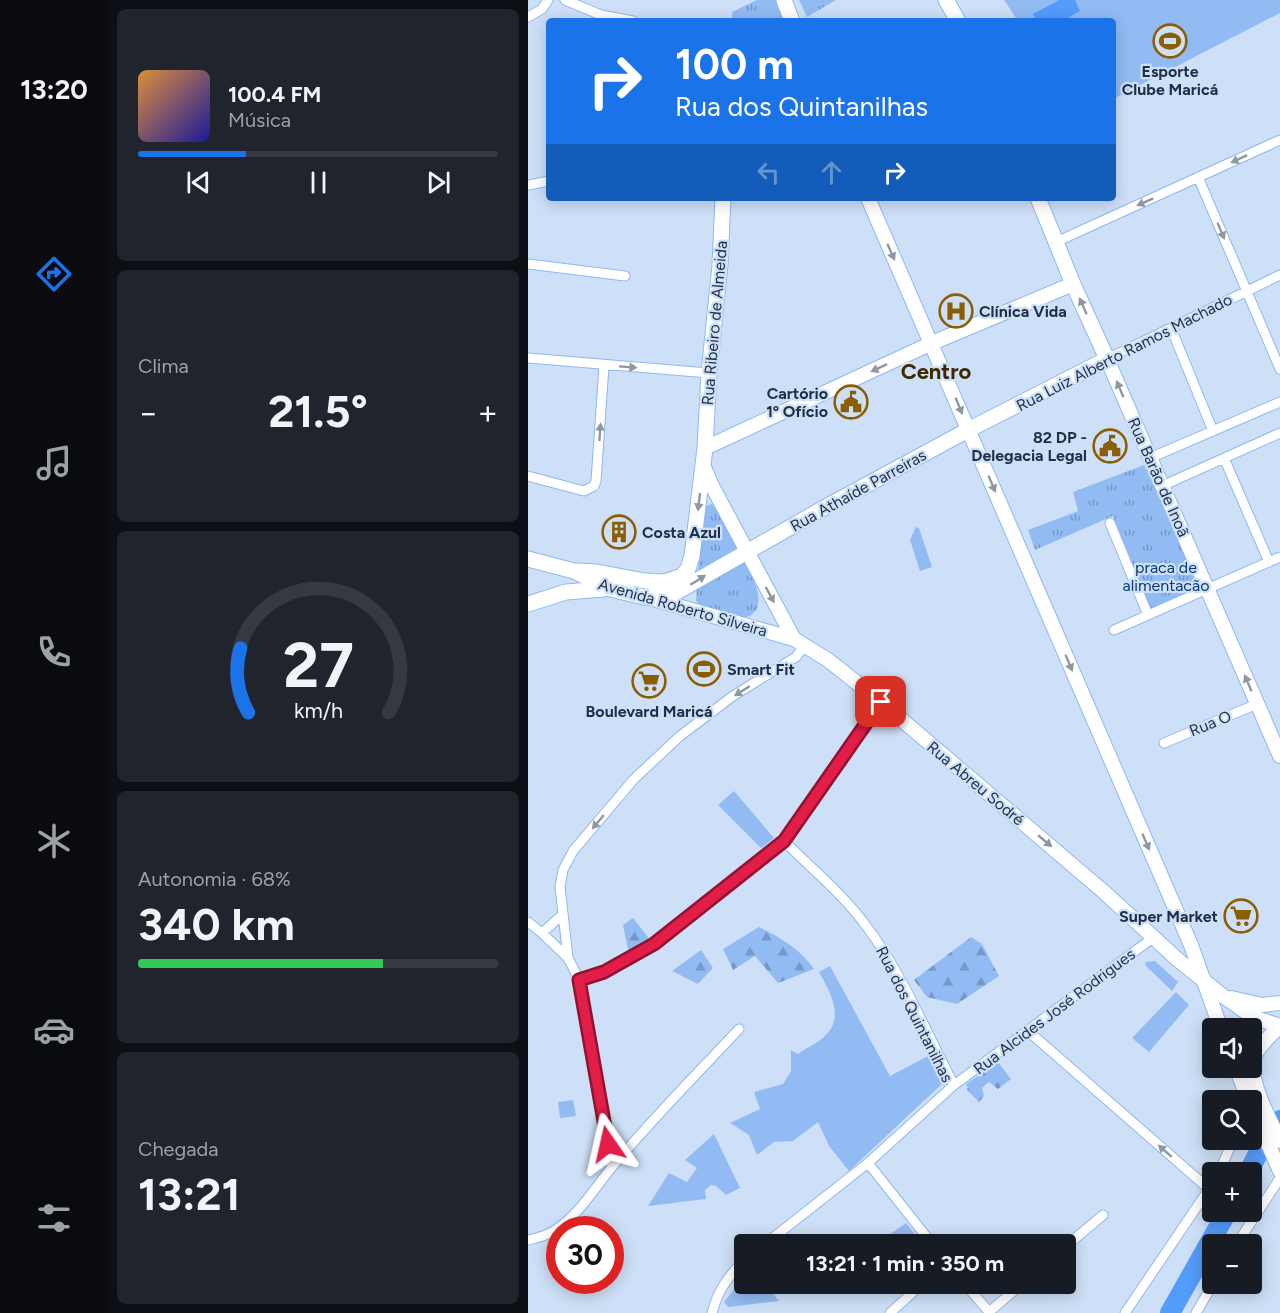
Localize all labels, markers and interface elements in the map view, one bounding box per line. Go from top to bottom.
sports icon: Esporte Clube Maricá [1152,23,1188,59]
text: 100 m [675,39,794,90]
icon: right [576,42,654,120]
place label: Esporte Clube Maricá [1122,62,1218,99]
text: 13:20 [20,73,88,106]
text: 100.4 FM [228,81,321,108]
text: Rua dos Quintanilhas [675,90,928,123]
text: Música [228,108,291,132]
one-way arrow [1231,154,1248,163]
icon: left [752,156,785,189]
icon: ahead [815,156,848,189]
icon: right [878,156,911,189]
icon: previous [182,166,215,199]
icon: pause [302,166,335,199]
icon: next [422,166,455,199]
one-way arrow [1136,197,1154,207]
one-way arrow [1216,223,1226,241]
street label: Rua Ribeiro de Almeida [698,240,731,406]
one-way arrow [886,243,896,261]
icon: directions [33,253,75,295]
street label: Rua Luiz Alberto Ramos Machado [1013,290,1235,415]
hospital icon: Clínica Vida [938,293,974,329]
one-way arrow [1078,296,1088,314]
place label: Clínica Vida [979,302,1067,321]
text: Clima [138,354,189,378]
district label: Centro [901,358,972,385]
one-way arrow [619,363,638,372]
one-way arrow [871,363,888,372]
one-way arrow [1115,380,1124,398]
text: 21.5° [268,384,368,438]
place label: Cartório 1º Ofício [766,384,828,421]
public building icon: Cartório 1º Ofício [833,384,869,420]
text: − [138,393,159,432]
text: + [477,393,498,432]
one-way arrow [955,397,964,415]
street label: Rua Barão de Inoã [1124,415,1193,540]
one-way arrow [595,422,604,441]
place label: 82 DP - Delegacia Legal [971,428,1087,465]
public building icon: 82 DP - Delegacia Legal [1092,428,1128,464]
icon: music [33,442,75,484]
street label: Rua Athaíde Parreiras [787,445,929,536]
one-way arrow [987,475,996,492]
one-way arrow [694,492,704,511]
building icon: Costa Azul [601,514,637,550]
place label: Costa Azul [642,523,721,542]
park label: praca de alimentacão [1123,558,1209,595]
street label: Avenida Roberto Silveira [596,574,770,641]
one-way arrow [690,575,706,586]
one-way arrow [765,587,775,604]
text: 27 [283,629,353,704]
icon: phone [33,631,75,673]
sports icon: Smart Fit [686,651,722,687]
one-way arrow [1064,654,1074,672]
place label: Smart Fit [727,660,795,679]
supermarket icon: Boulevard Maricá [631,663,667,699]
one-way arrow [1243,674,1253,692]
pin [855,676,906,727]
one-way arrow [734,685,750,696]
icon: arrive [864,685,897,718]
text: km/h [294,699,342,724]
place label: Boulevard Maricá [586,702,712,721]
street label: Rua O [1186,707,1234,740]
street label: Rua Abreu Sodré [923,737,1028,830]
one-way arrow [592,814,605,829]
icon: climate [33,820,75,862]
one-way arrow [1142,833,1151,851]
one-way arrow [1037,834,1052,847]
text: Autonomia · 68% [138,867,291,891]
text: 340 km [138,897,295,951]
supermarket icon: Super Market [1223,898,1259,934]
place label: Super Market [1119,907,1218,926]
street label: Rua dos Quintanilhas [872,943,957,1085]
street label: Rua Alcides José Rodrigues [970,944,1139,1078]
icon: car [33,1009,75,1051]
map controls [1202,1018,1262,1294]
button: sound [1202,1018,1262,1078]
button: search [1202,1090,1262,1150]
position arrow [576,1112,640,1176]
text: Chegada [138,1137,218,1161]
one-way arrow [1158,1145,1173,1158]
button: + [1202,1162,1262,1222]
text: 13:21 [138,1167,241,1221]
icon: filters [33,1197,75,1239]
speed limit sign: 30 [546,1216,624,1294]
button: − [1202,1234,1262,1294]
text: 13:21 · 1 min · 350 m [806,1250,1004,1277]

